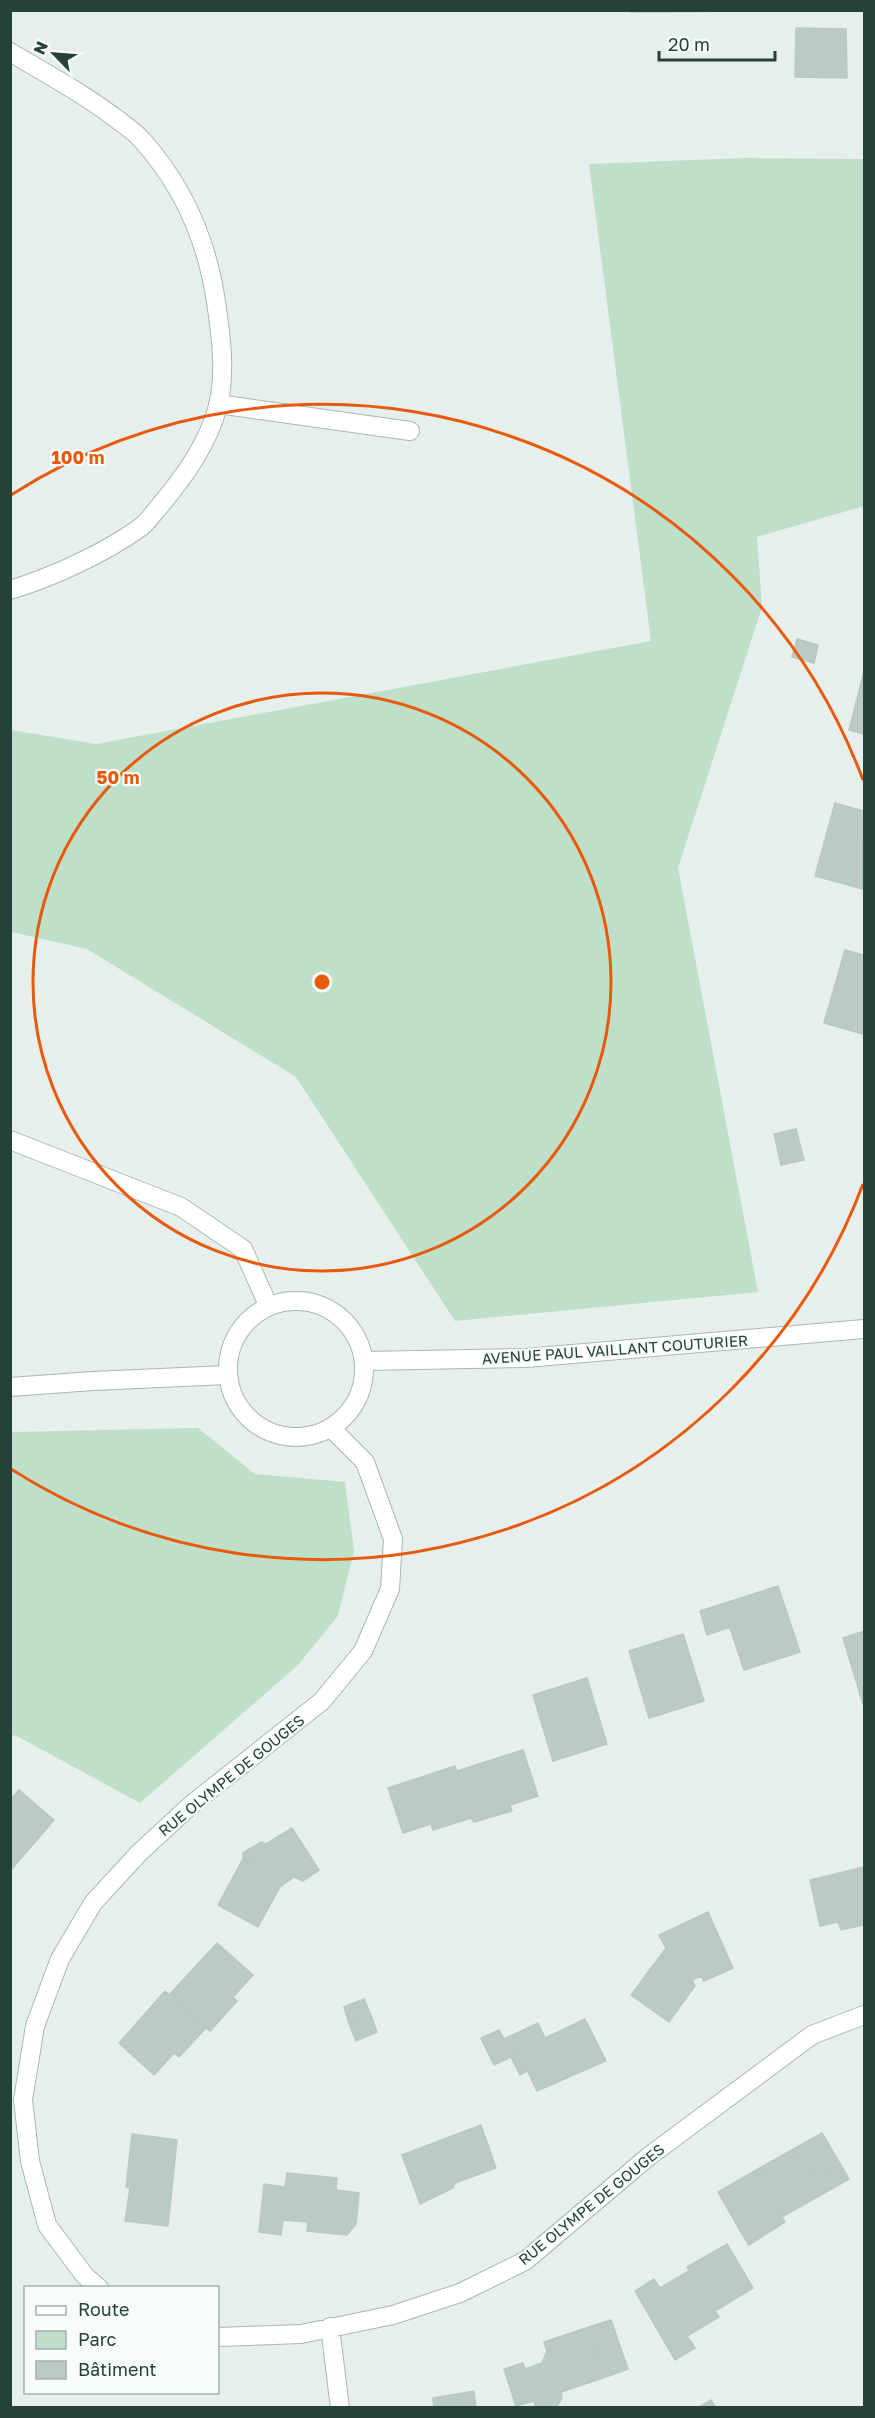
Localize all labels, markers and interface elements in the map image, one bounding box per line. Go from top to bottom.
north arrow [24,24,84,84]
scale bar [659,24,774,62]
text: 20 m [668,33,710,55]
text: N [29,38,52,57]
text: 100 m [52,446,104,468]
text: 50 m [97,766,139,788]
centre of rings [312,972,332,992]
street label: AVENUE PAUL VAILLANT COUTURIER [481,1331,749,1367]
street label: RUE OLYMPE DE GOUGES [154,1711,308,1839]
street label: RUE OLYMPE DE GOUGES [514,2140,668,2268]
legend [24,2286,219,2394]
text: Route [78,2298,129,2320]
text: Parc [78,2328,117,2350]
text: Bâtiment [78,2358,157,2380]

